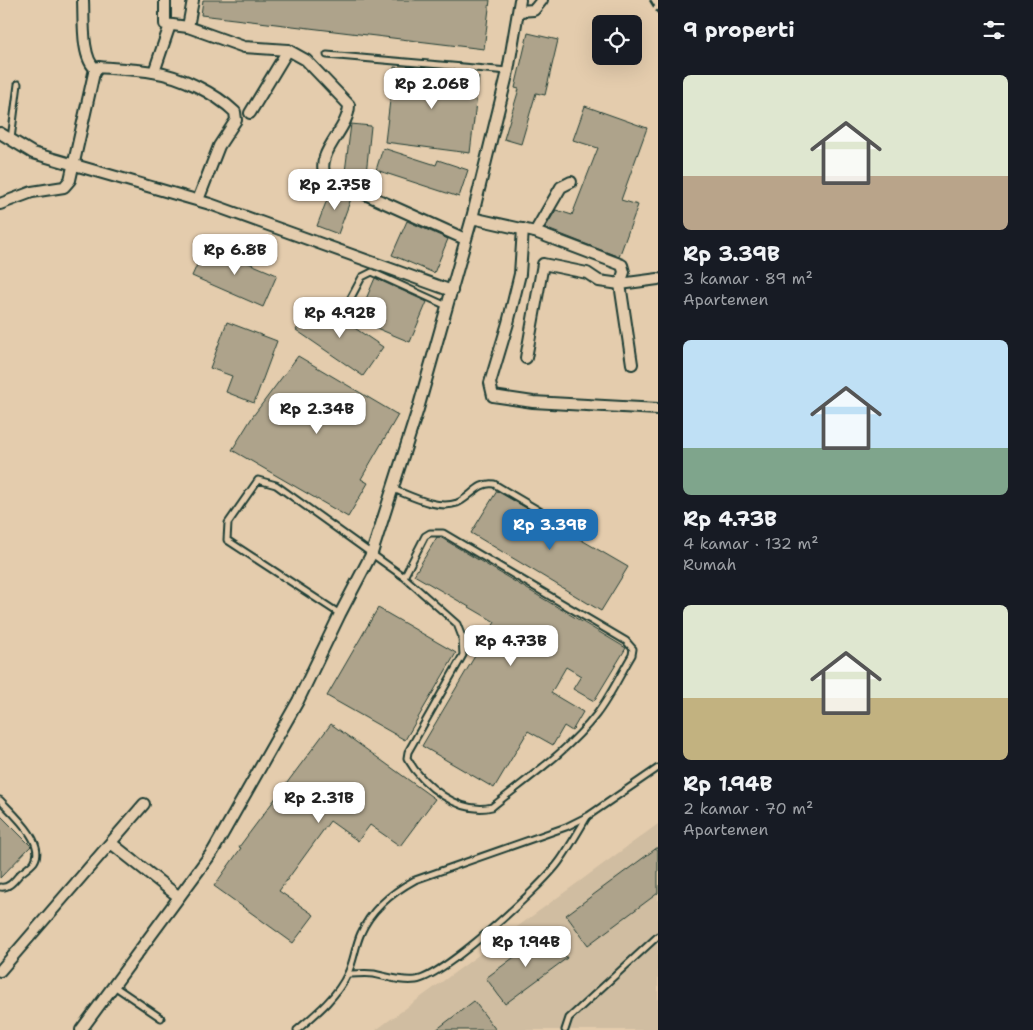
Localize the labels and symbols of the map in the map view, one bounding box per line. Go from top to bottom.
pin: Rp 2.06B [380,68,484,110]
pin: Rp 2.75B [283,168,387,211]
pin: Rp 6.8B [189,234,281,276]
pin: Rp 4.92B [288,296,392,339]
pin: Rp 2.34B [265,392,369,435]
pin: Rp 3.39B [498,508,602,551]
pin: Rp 4.73B [459,624,563,667]
pin: Rp 2.31B [267,782,371,824]
pin: Rp 1.94B [474,926,578,968]

